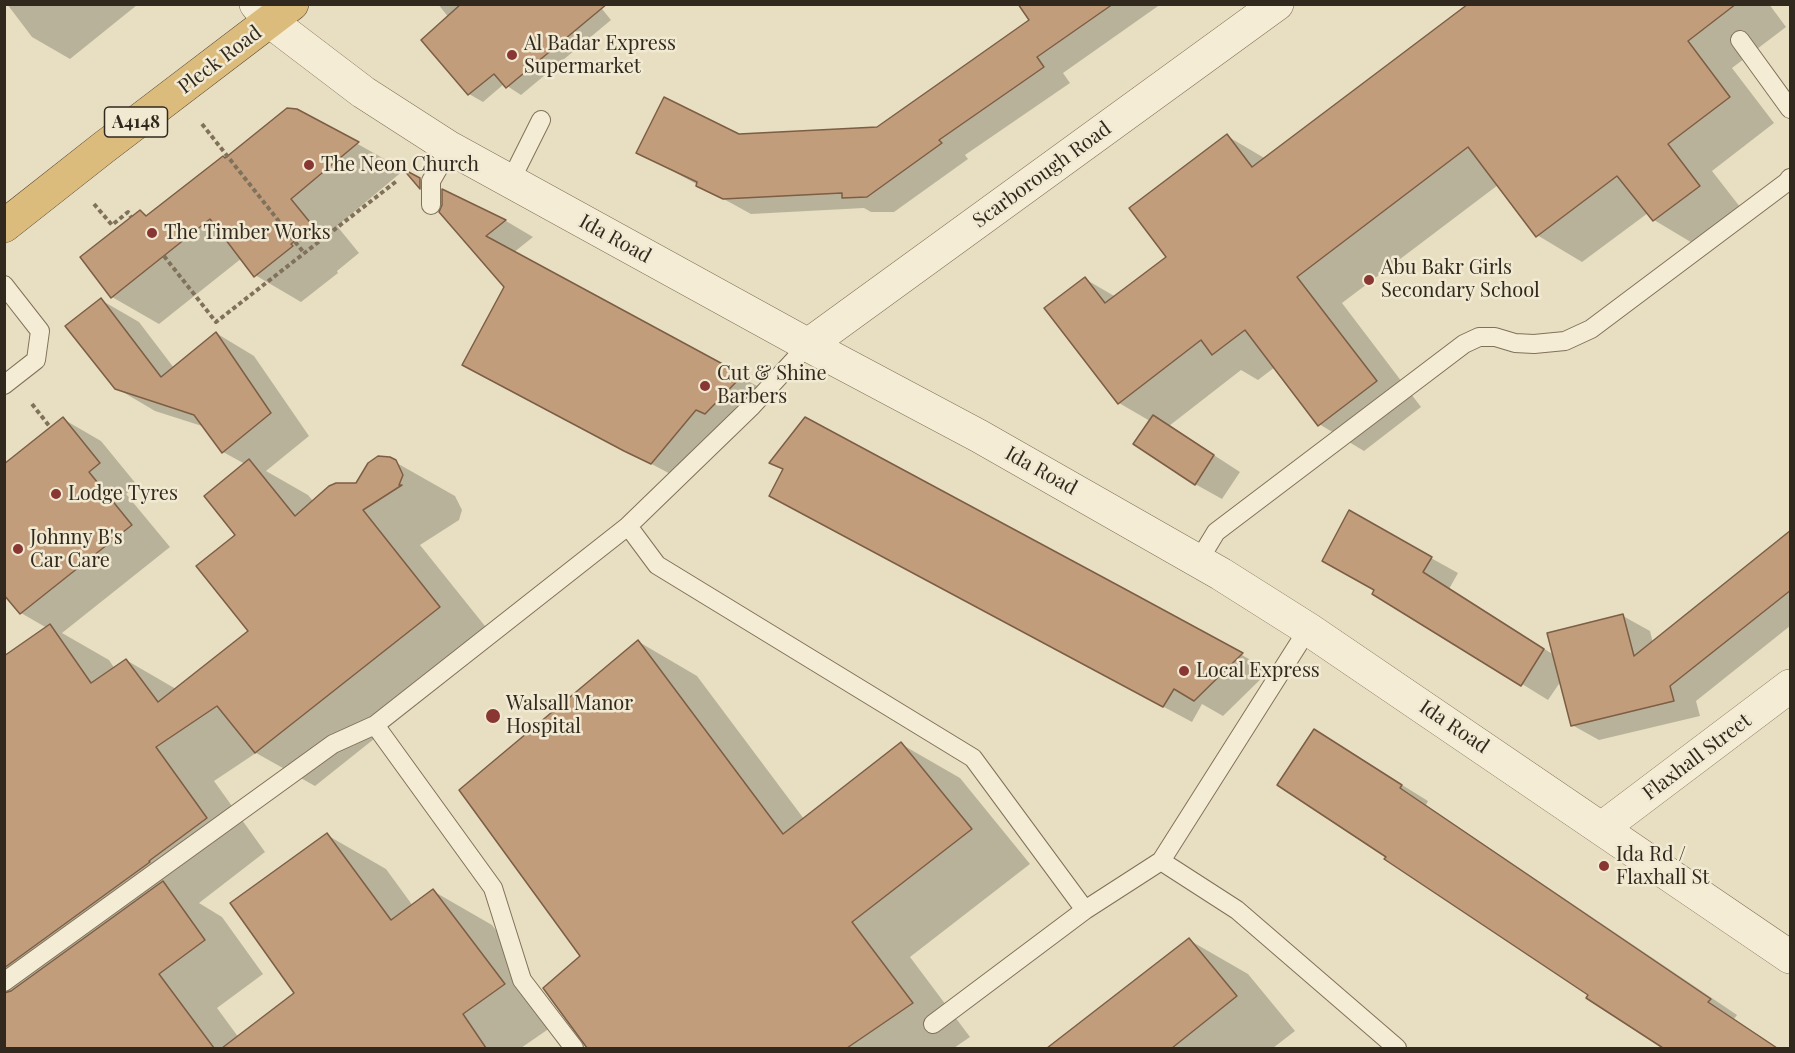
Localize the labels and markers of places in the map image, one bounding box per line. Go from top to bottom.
place label: Al Badar Express Supermarket [524,32,676,79]
marker: Al Badar Express Supermarket [505,48,519,62]
place label: The Neon Church [321,153,479,177]
marker: The Neon Church [302,158,316,172]
place label: The Timber Works [164,221,331,245]
marker: The Timber Works [145,226,159,240]
place label: Abu Bakr Girls Secondary School [1381,256,1540,303]
marker: Abu Bakr Girls Secondary School [1362,273,1376,287]
place label: Cut & Shine Barbers [717,362,827,409]
marker: Cut & Shine Barbers [698,379,712,393]
place label: Lodge Tyres [68,482,178,506]
marker: Lodge Tyres [49,487,63,501]
place label: Johnny B's Car Care [30,526,123,573]
marker: Johnny B's Car Care [11,542,25,556]
place label: Local Express [1196,659,1320,683]
marker: Local Express [1177,664,1191,678]
place label: Walsall Manor Hospital [506,692,633,739]
marker: Walsall Manor Hospital [484,707,502,725]
place label: Ida Rd / Flaxhall St [1616,843,1709,890]
marker: Ida Rd / Flaxhall St [1597,859,1611,873]

